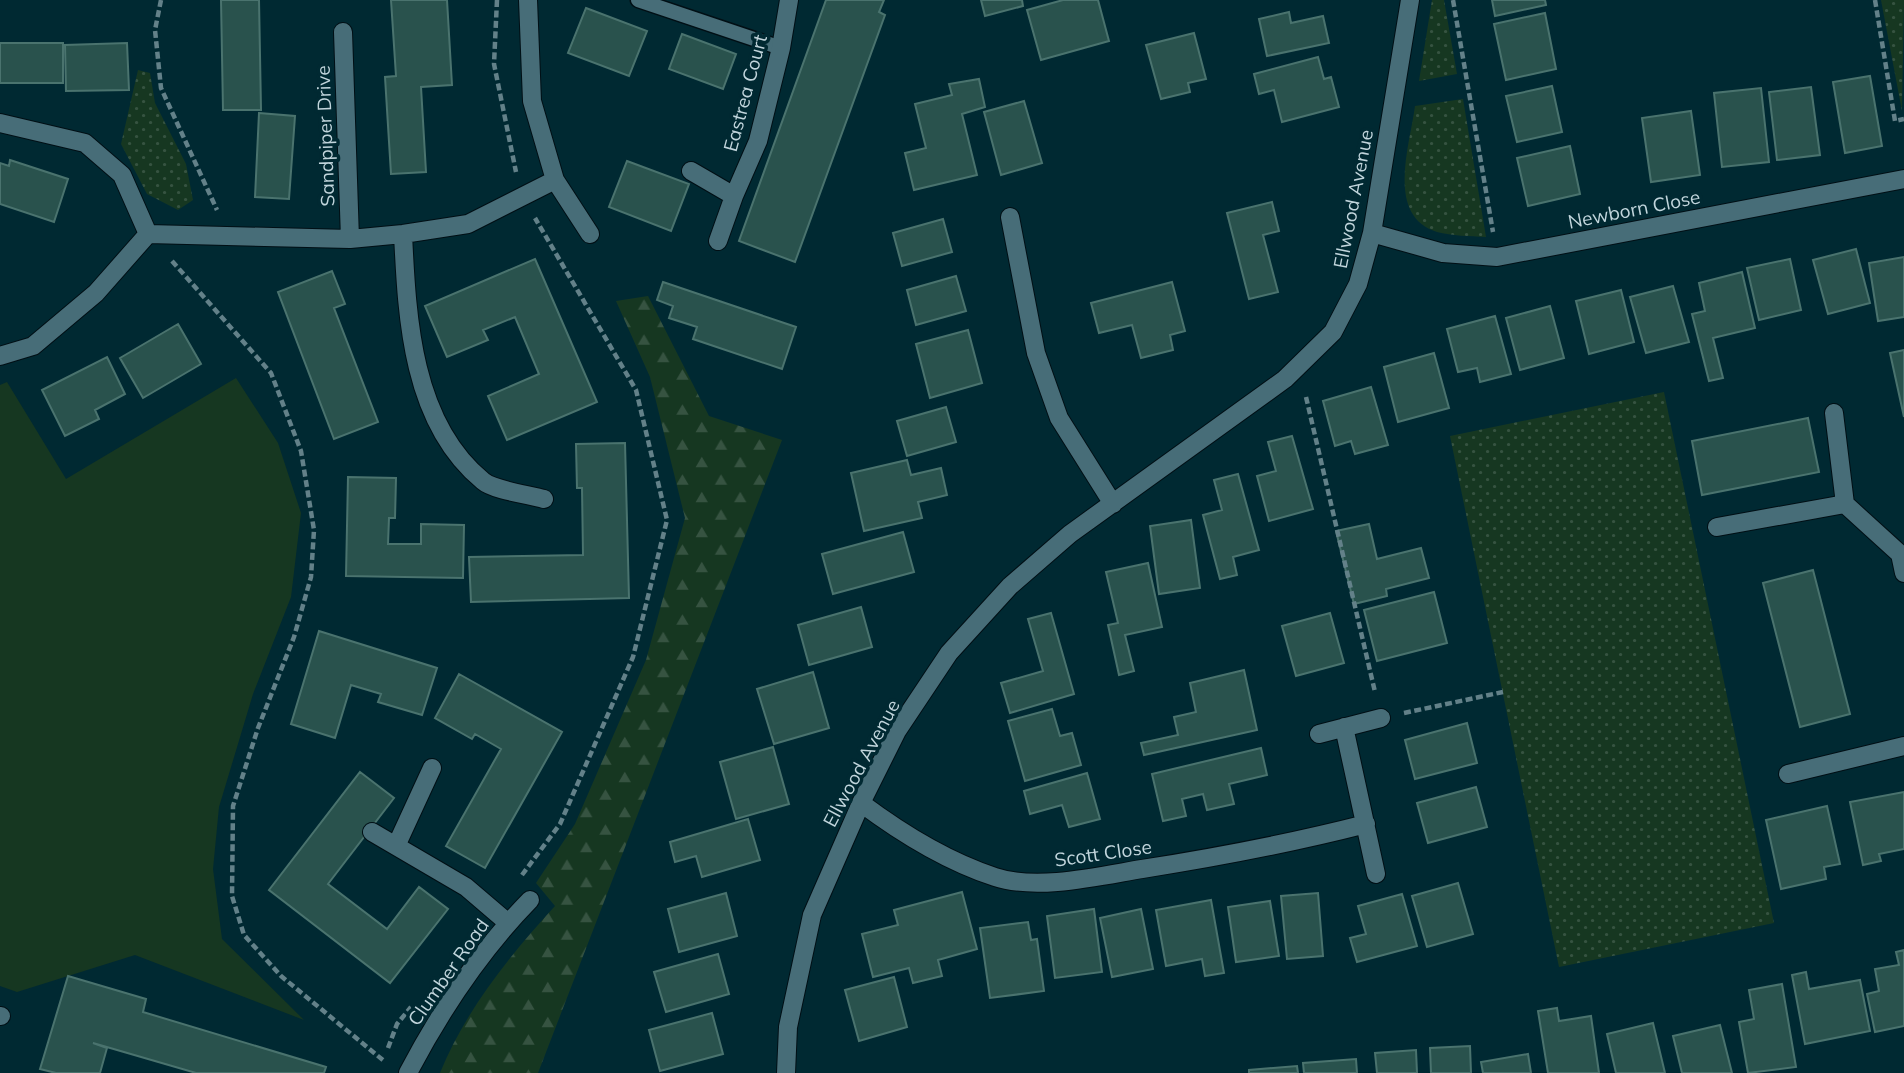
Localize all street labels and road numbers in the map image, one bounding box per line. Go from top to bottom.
street label: Eastrea Court [718,32,772,154]
street label: Sandpiper Drive [311,65,339,207]
street label: Ellwood Avenue [1328,128,1378,270]
street label: Newborn Close [1566,184,1702,234]
street label: Ellwood Avenue [817,695,905,831]
street label: Scott Close [1053,834,1153,872]
street label: Clumber Road [402,914,494,1030]

